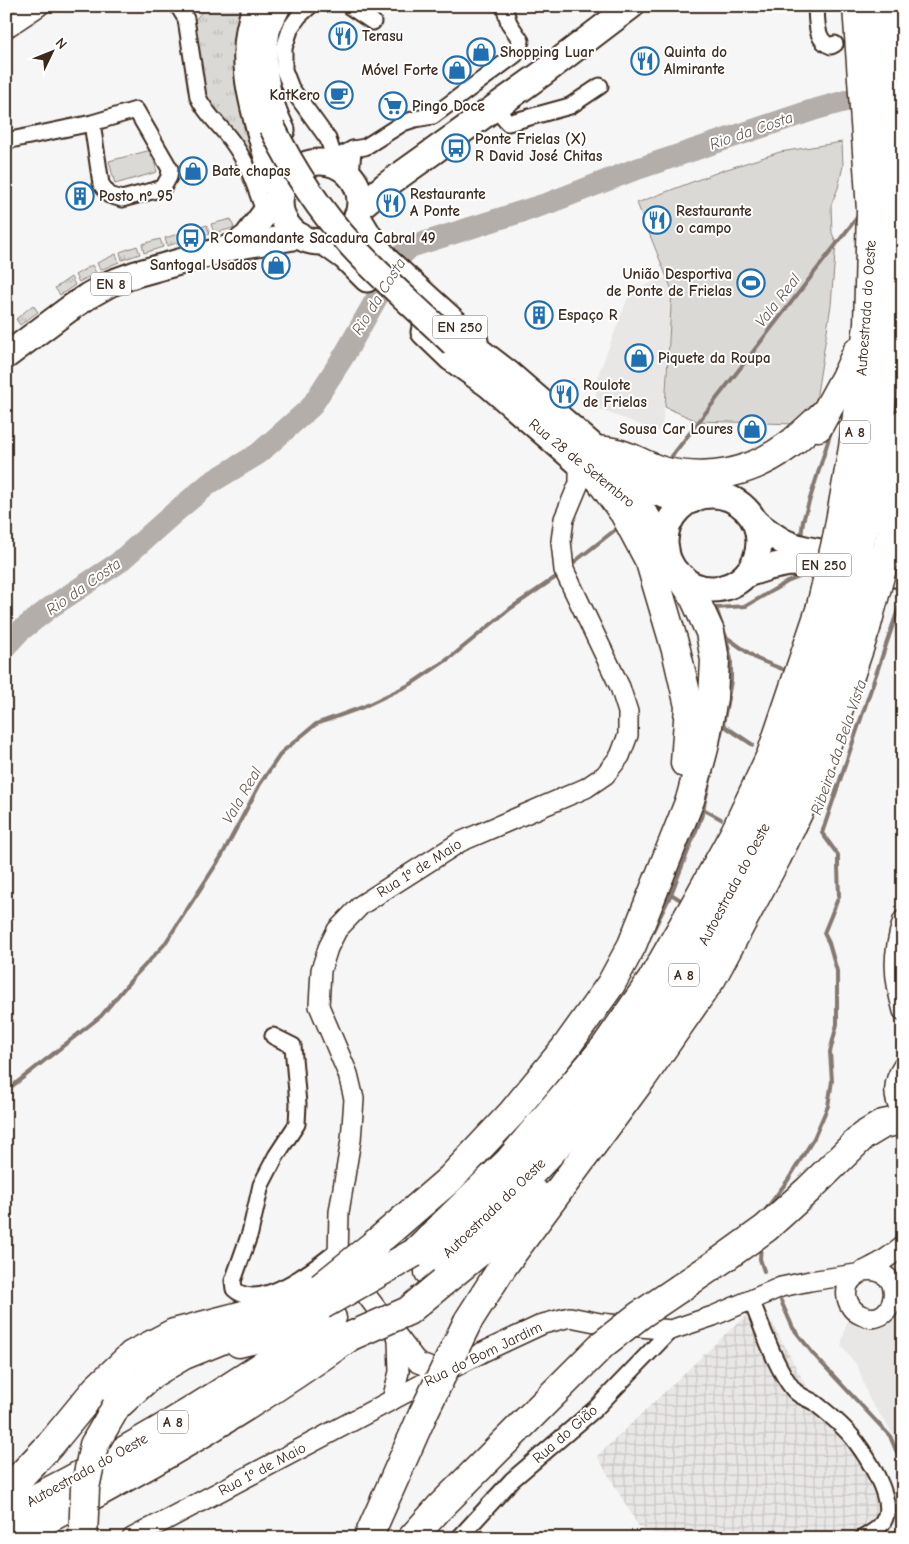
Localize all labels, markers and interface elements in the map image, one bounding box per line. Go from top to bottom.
restaurant icon: Terasu [328,21,358,51]
place label: Terasu [362,27,403,45]
north arrow [28,28,78,78]
text: N [52,34,70,53]
shop icon: Shopping Luar [466,37,496,67]
place label: Shopping Luar [500,43,594,61]
place label: Quinta do Almirante [664,43,727,78]
restaurant icon: Quinta do Almirante [630,46,660,76]
shop icon: Móvel Forte [442,55,472,85]
place label: Móvel Forte [361,61,438,79]
cafe icon: KatKero [324,80,354,110]
place label: KatKero [270,86,320,104]
supermarket icon: Pingo Doce [378,91,408,121]
place label: Pingo Doce [412,97,485,115]
water label: Rio da Costa [707,108,795,154]
place label: Ponte Frielas (X) R David José Chitas [475,130,602,165]
bus stop icon: Ponte Frielas (X) R David José Chitas [441,133,471,163]
shop icon: Bate chapas [178,156,208,186]
place label: Bate chapas [212,162,290,180]
building icon: Posto nº 95 [65,181,95,211]
place label: Restaurante A Ponte [410,185,486,220]
place label: Posto nº 95 [99,187,173,205]
restaurant icon: Restaurante A Ponte [376,188,406,218]
place label: Restaurante o campo [676,202,752,237]
restaurant icon: Restaurante o campo [642,205,672,235]
bus stop icon: R Comandante Sacadura Cabral 49 [176,223,206,253]
place label: R Comandante Sacadura Cabral 49 [210,229,436,247]
street label: Autoestrada do Oeste [852,239,880,376]
shop icon: Santogal Usados [261,250,291,280]
water label: Rio da Costa [348,255,410,338]
place label: Santogal Usados [150,256,257,274]
place label: União Desportiva de Ponte de Frielas [606,265,732,300]
sports icon: União Desportiva de Ponte de Frielas [736,268,766,298]
water label: Vala Real [751,270,804,331]
road number: EN 8 [91,272,131,296]
building icon: Espaço R [524,300,554,330]
place label: Espaço R [558,306,618,324]
road number: EN 250 [432,316,488,338]
shop icon: Piquete da Roupa [624,343,654,373]
place label: Piquete da Roupa [658,349,771,367]
place label: Roulote de Frielas [583,376,647,411]
restaurant icon: Roulote de Frielas [549,379,579,409]
shop icon: Sousa Car Loures [737,414,767,444]
street label: Rua 28 de Setembro [525,415,639,511]
place label: Sousa Car Loures [619,420,733,438]
road number: A 8 [840,421,870,444]
road number: EN 250 [796,554,852,576]
water label: Rio da Costa [43,555,124,619]
water label: Ribeira da Bela Vista [807,677,871,817]
water label: Vala Real [218,764,266,827]
street label: Autoestrada do Oeste [694,819,774,948]
street label: Rua 1º de Maio [373,835,465,901]
road number: A 8 [669,964,699,986]
street label: Autoestrada do Oeste [439,1154,550,1262]
street label: Rua do Bom Jardim [421,1318,545,1390]
street label: Rua do Gião [529,1401,601,1467]
road number: A 8 [158,1410,188,1434]
street label: Autoestrada do Oeste [23,1429,151,1511]
street label: Rua 1º de Maio [215,1438,309,1500]

